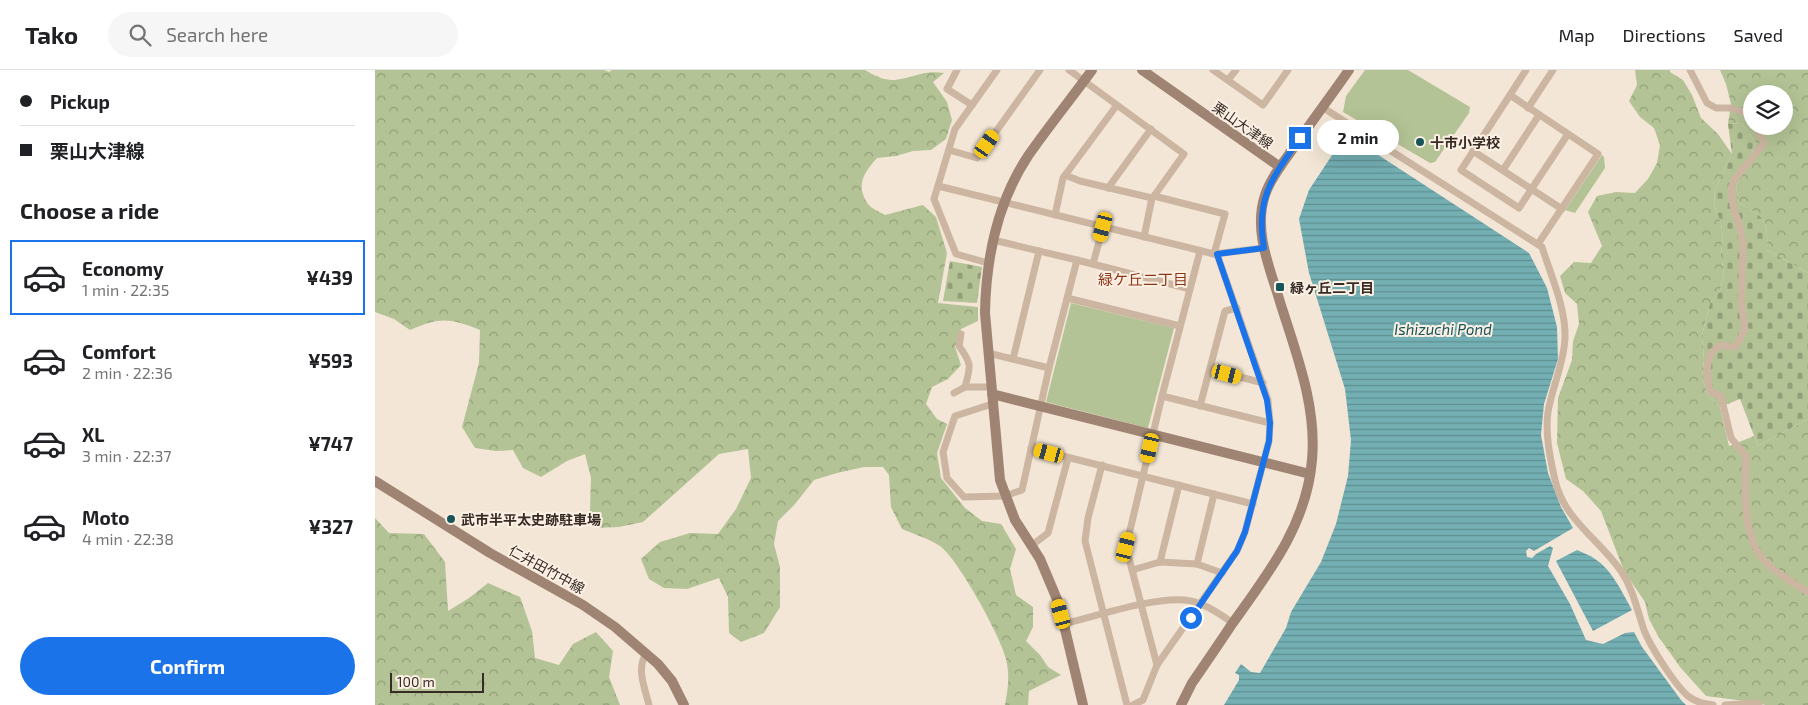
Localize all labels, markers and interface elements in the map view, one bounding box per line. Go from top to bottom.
search box [108,12,458,57]
text: Tako [25,20,78,49]
icon: search [126,21,154,49]
text: Search here [166,23,268,46]
text: Map [1558,24,1595,46]
text: Directions [1623,24,1706,46]
text: Saved [1734,24,1783,46]
map controls [1743,85,1793,135]
button: layers [1743,85,1793,135]
text: Pickup [50,90,110,113]
street label: 栗山大津線 [1209,98,1277,152]
callout: 2 min [1317,120,1400,156]
car [972,127,1001,161]
route end [1289,127,1311,149]
text: 2 min [1338,128,1378,147]
place label: 十市小学校 [1430,134,1500,151]
marker: 十市小学校 [1414,136,1426,148]
text: 栗山大津線 [50,139,145,162]
text: Choose a ride [20,197,159,223]
car [1091,211,1114,243]
icon: car [22,255,67,300]
text: Economy [82,257,164,280]
text: ¥439 [306,266,353,289]
district label: 緑ケ丘二丁目 [1098,270,1188,288]
place label: 緑ヶ丘二丁目 [1290,279,1374,296]
text: 1 min · 22:35 [82,280,169,299]
marker: 緑ヶ丘二丁目 [1274,281,1286,293]
water label: Ishizuchi Pond [1394,320,1492,338]
icon: car [22,338,67,383]
text: Comfort [82,340,156,363]
text: ¥593 [308,349,353,372]
text: 2 min · 22:36 [82,363,173,382]
car [1210,363,1243,385]
icon: car [22,421,67,466]
text: XL [82,423,104,446]
text: ¥747 [308,432,353,455]
car [1139,432,1160,464]
car [1032,442,1065,464]
text: 3 min · 22:37 [82,446,172,465]
icon: car [22,504,67,549]
text: Moto [82,506,130,529]
place label: 武市半平太史跡駐車場 [461,511,601,528]
marker: 武市半平太史跡駐車場 [445,513,457,525]
text: ¥327 [309,515,353,538]
text: 4 min · 22:38 [82,529,174,548]
car [1115,531,1136,563]
street label: 仁井田竹中線 [506,541,588,597]
car [1049,598,1072,630]
route start [1180,607,1202,629]
button: Confirm [20,637,355,695]
scale bar [390,670,484,693]
text: 100 m [397,673,435,690]

